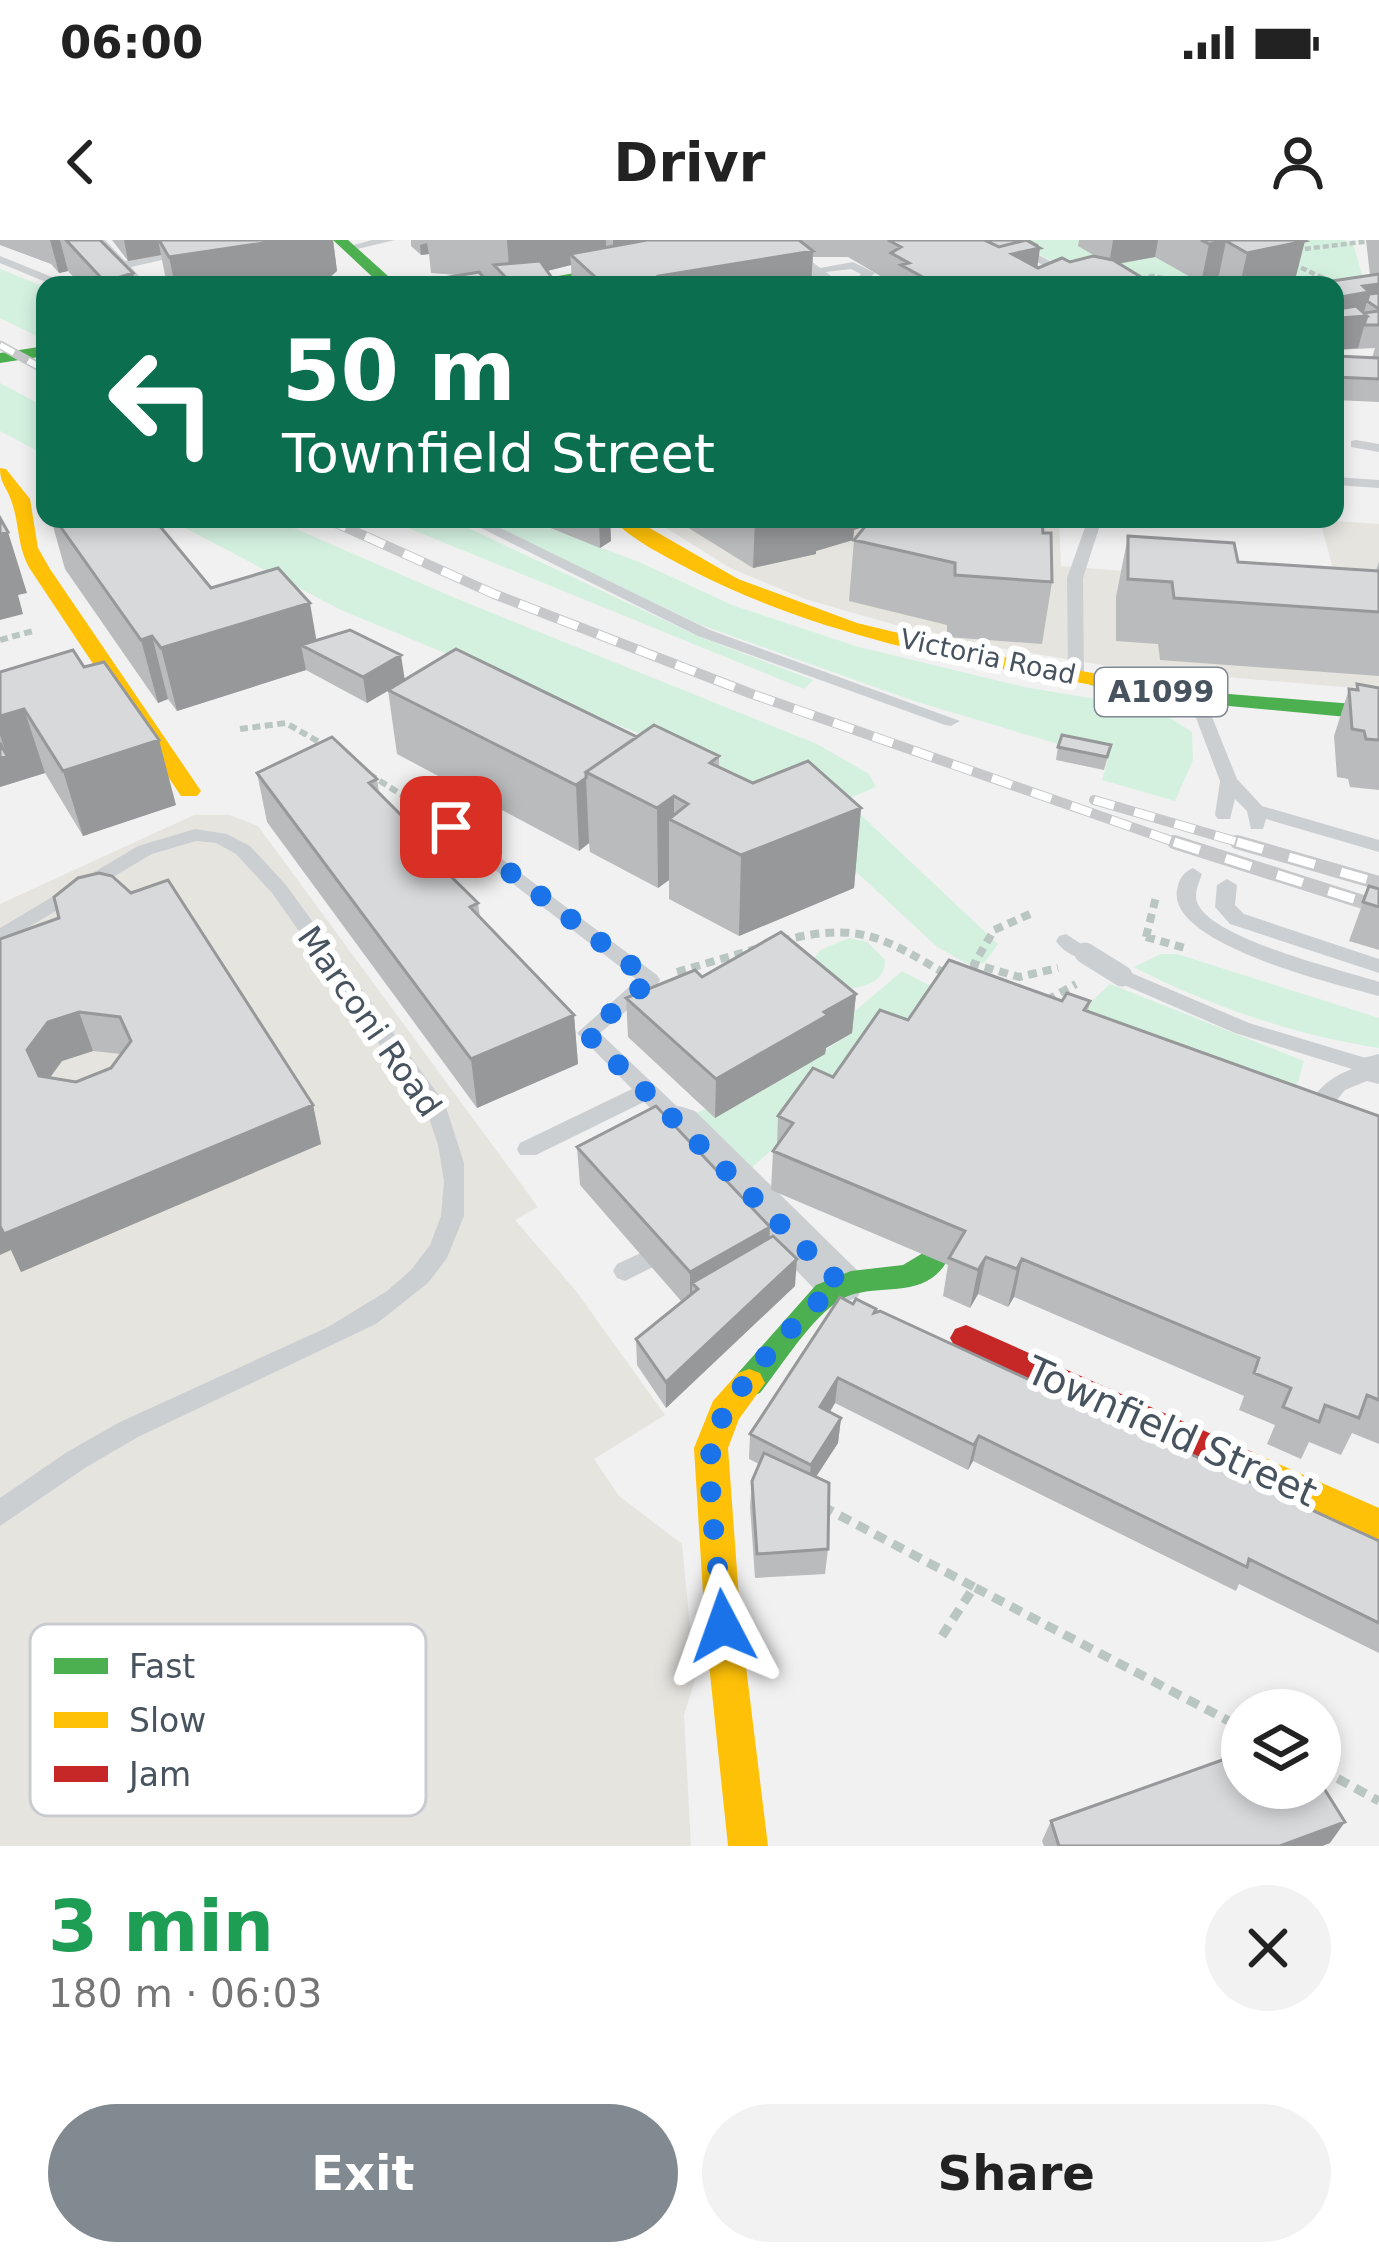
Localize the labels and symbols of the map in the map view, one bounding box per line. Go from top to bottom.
street label: Victoria Road [897,623,1079,690]
road number: A1099 [1095,668,1227,716]
pin [400,776,502,878]
street label: Marconi Road [290,919,450,1124]
street label: Townfield Street [1019,1347,1324,1516]
position arrow [660,1563,786,1689]
legend [30,1624,426,1816]
text: Fast [129,1647,195,1686]
text: Slow [129,1701,206,1740]
text: Jam [127,1755,191,1794]

